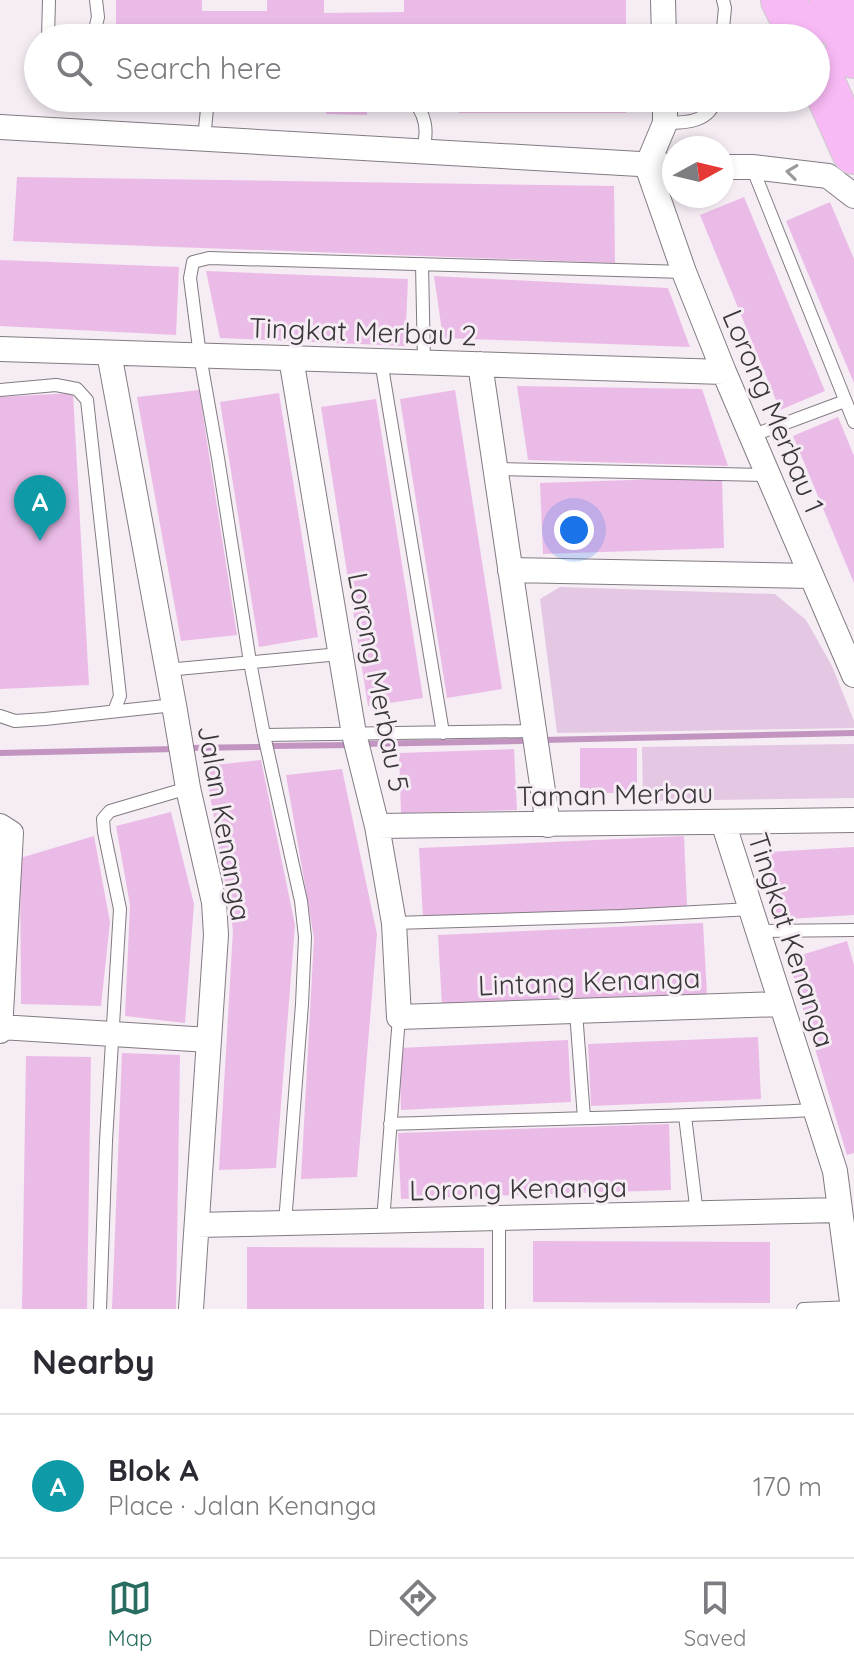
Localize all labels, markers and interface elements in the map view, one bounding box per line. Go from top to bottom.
search box [24,24,830,112]
icon: search [52,46,96,90]
text: Search here [116,49,282,87]
north arrow [662,136,734,208]
one-way arrow [785,163,798,180]
street label: Lorong Merbau 1 [715,304,833,518]
street label: Tingkat Merbau 2 [248,310,478,352]
pin: A [14,475,66,541]
your location [554,510,594,550]
street label: Lorong Merbau 5 [341,569,417,795]
street label: Jalan Kenanga [191,722,259,924]
street label: Taman Merbau [516,775,714,813]
street label: Tingkat Kenanga [741,828,843,1052]
street label: Lintang Kenanga [477,960,701,1002]
street label: Lorong Kenanga [409,1169,627,1207]
text: Nearby [32,1340,155,1383]
text: Blok A [108,1451,199,1489]
text: A [50,1470,66,1503]
text: 170 m [753,1470,822,1503]
text: Place · Jalan Kenanga [108,1489,377,1522]
tab: Map [108,1576,152,1652]
tab: Directions [368,1576,468,1652]
tab: Saved [684,1576,746,1652]

